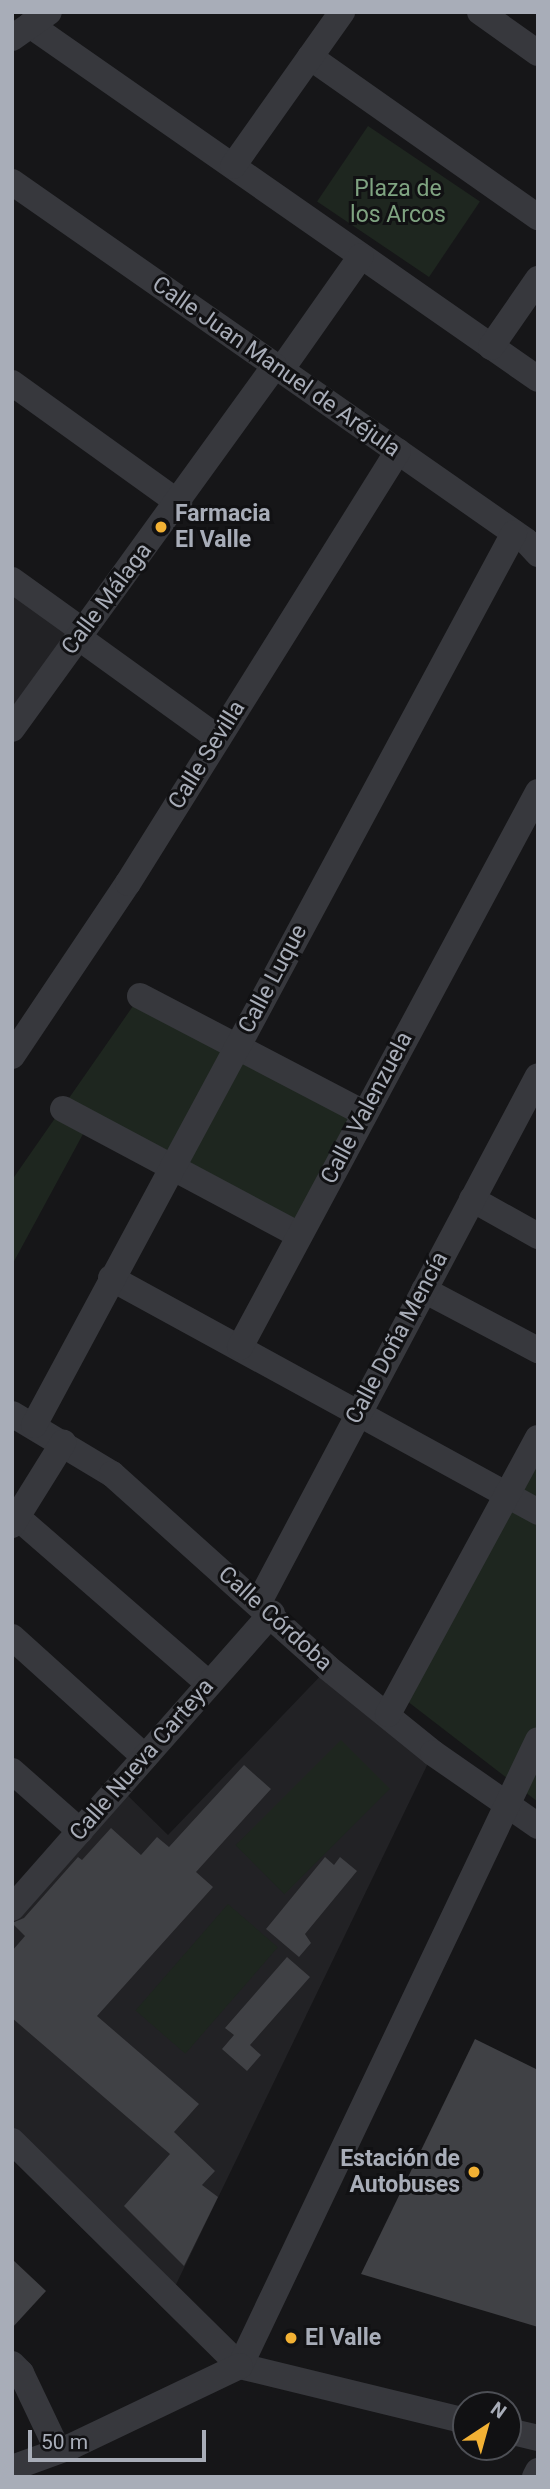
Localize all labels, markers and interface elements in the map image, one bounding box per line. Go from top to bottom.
park label: Plaza de los Arcos [350,175,446,229]
street label: Calle Juan Manuel de Aréjula [147,271,405,463]
place label: Farmacia El Valle [175,500,271,554]
marker: Farmacia El Valle [153,519,169,535]
street label: Calle Málaga [56,538,158,660]
street label: Calle Sevilla [163,696,251,814]
street label: Calle Luque [233,920,313,1038]
street label: Calle Valenzuela [315,1027,419,1189]
street label: Calle Doña Mencía [340,1247,454,1429]
street label: Calle Córdoba [212,1561,338,1677]
street label: Calle Nueva Carteya [64,1673,220,1847]
place label: Estación de Autobuses [340,2145,460,2199]
marker: Estación de Autobuses [466,2164,482,2180]
place label: El Valle [305,2324,381,2352]
marker: El Valle [283,2330,299,2346]
north arrow [452,2391,522,2461]
text: N [486,2397,511,2423]
scale bar [32,2416,210,2460]
text: 50 m [41,2430,88,2454]

